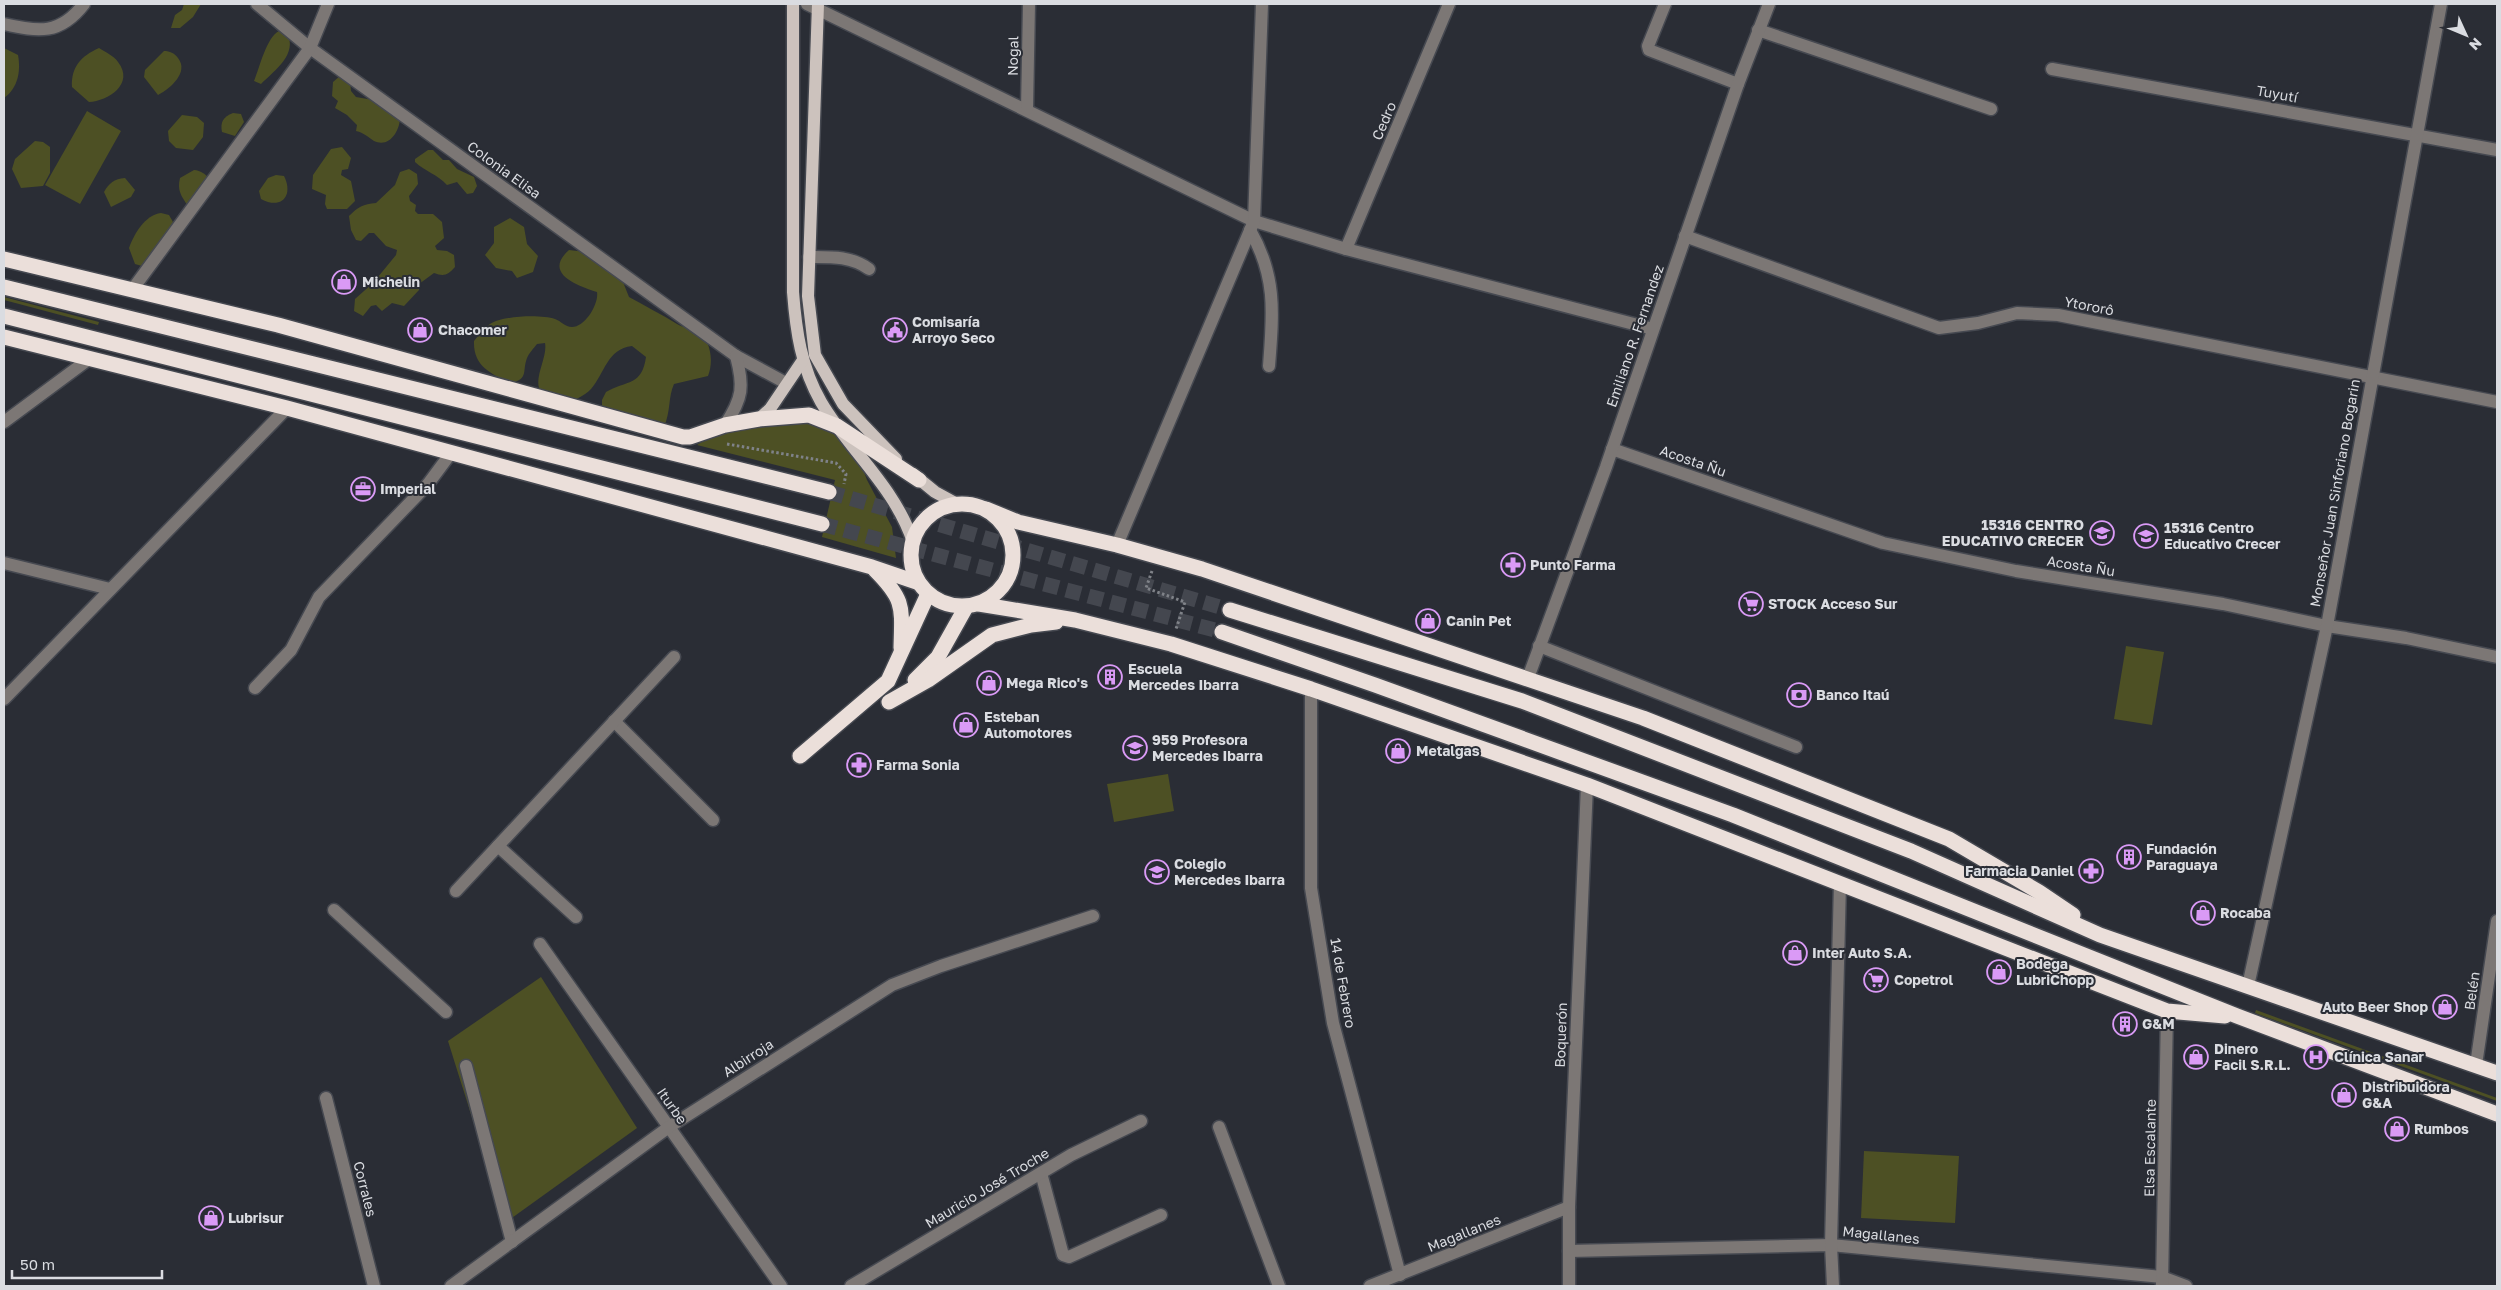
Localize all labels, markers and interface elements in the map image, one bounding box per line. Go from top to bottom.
north arrow [2441,10,2491,60]
text: N [2466,35,2486,54]
street label: Nogal [1004,36,1021,76]
street label: Tuyutí [2255,82,2300,106]
street label: Cedro [1368,99,1399,143]
street label: Colonia Elisa [464,137,544,202]
street label: Emiliano R. Fernandez [1602,262,1667,409]
shop icon: Michelin [331,269,357,295]
place label: Michelin [362,273,420,290]
street label: Ytororô [2063,292,2115,319]
place label: Comisaría Arroyo Seco [912,313,995,346]
shop icon: Chacomer [407,317,433,343]
public building icon: Comisaría Arroyo Seco [882,317,908,343]
place label: Chacomer [438,321,507,338]
street label: Monseñor Juan Sinforiano Bogarin [2306,378,2363,608]
street label: Acosta Ñu [1658,441,1728,480]
office icon: Imperial [350,476,376,502]
place label: Imperial [380,480,436,497]
place label: 15316 CENTRO EDUCATIVO CRECER [1942,516,2084,549]
place label: 15316 Centro Educativo Crecer [2164,519,2281,552]
school or university icon: 15316 CENTRO EDUCATIVO CRECER [2089,520,2115,546]
school or university icon: 15316 Centro Educativo Crecer [2133,523,2159,549]
pharmacy icon: Punto Farma [1500,552,1526,578]
street label: Acosta Ñu [2046,552,2116,579]
place label: Punto Farma [1530,556,1616,573]
supermarket icon: STOCK Acceso Sur [1738,591,1764,617]
place label: STOCK Acceso Sur [1768,595,1898,612]
shop icon: Canin Pet [1415,608,1441,634]
place label: Canin Pet [1446,612,1512,629]
place label: Escuela Mercedes Ibarra [1128,660,1239,693]
building icon: Escuela Mercedes Ibarra [1097,664,1123,690]
shop icon: Mega Rico's [976,670,1002,696]
place label: Mega Rico's [1006,674,1088,691]
bank icon: Banco Itaú [1786,682,1812,708]
place label: Banco Itaú [1816,686,1889,703]
place label: Esteban Automotores [984,708,1072,741]
shop icon: Esteban Automotores [953,712,979,738]
place label: 959 Profesora Mercedes Ibarra [1152,731,1263,764]
school or university icon: 959 Profesora Mercedes Ibarra [1122,735,1148,761]
shop icon: Metalgas [1385,738,1411,764]
place label: Metalgas [1416,742,1480,759]
pharmacy icon: Farma Sonia [846,752,872,778]
place label: Farma Sonia [876,756,960,773]
place label: Fundación Paraguaya [2146,840,2218,873]
building icon: Fundación Paraguaya [2116,844,2142,870]
place label: Colegio Mercedes Ibarra [1174,855,1285,888]
pharmacy icon: Farmacia Daniel [2078,858,2104,884]
school or university icon: Colegio Mercedes Ibarra [1144,859,1170,885]
place label: Farmacia Daniel [1965,862,2074,879]
shop icon: Rocaba [2190,900,2216,926]
place label: Rocaba [2220,904,2271,921]
street label: 14 de Febrero [1327,937,1360,1029]
shop icon: Inter Auto S.A. [1782,940,1808,966]
place label: Inter Auto S.A. [1812,944,1912,961]
place label: Bodega LubriChopp [2016,955,2094,988]
shop icon: Bodega LubriChopp [1986,959,2012,985]
supermarket icon: Copetrol [1863,967,1889,993]
place label: Copetrol [1894,971,1953,988]
street label: Belén [2460,971,2483,1011]
shop icon: Auto Beer Shop [2432,994,2458,1020]
place label: Auto Beer Shop [2322,998,2428,1015]
street label: Boquerón [1551,1002,1570,1068]
building icon: G&M [2112,1011,2138,1037]
place label: G&M [2142,1015,2175,1032]
street label: Albirroja [719,1035,776,1080]
place label: Dinero Facil S.R.L. [2214,1040,2291,1073]
shop icon: Dinero Facil S.R.L. [2183,1044,2209,1070]
hospital icon: Clínica Sanar [2303,1044,2329,1070]
place label: Clínica Sanar [2334,1048,2425,1065]
place label: Distribuidora G&A [2362,1078,2450,1111]
shop icon: Distribuidora G&A [2331,1082,2357,1108]
street label: Iturbe [654,1084,691,1127]
street label: Elsa Escalante [2140,1099,2159,1197]
shop icon: Rumbos [2384,1116,2410,1142]
place label: Rumbos [2414,1120,2469,1137]
street label: Mauricio José Troche [922,1144,1052,1231]
street label: Corrales [350,1159,381,1218]
shop icon: Lubrisur [198,1205,224,1231]
place label: Lubrisur [228,1209,284,1226]
street label: Magallanes [1425,1210,1503,1255]
street label: Magallanes [1842,1222,1920,1247]
scale bar [12,1248,162,1280]
text: 50 m [20,1255,55,1273]

